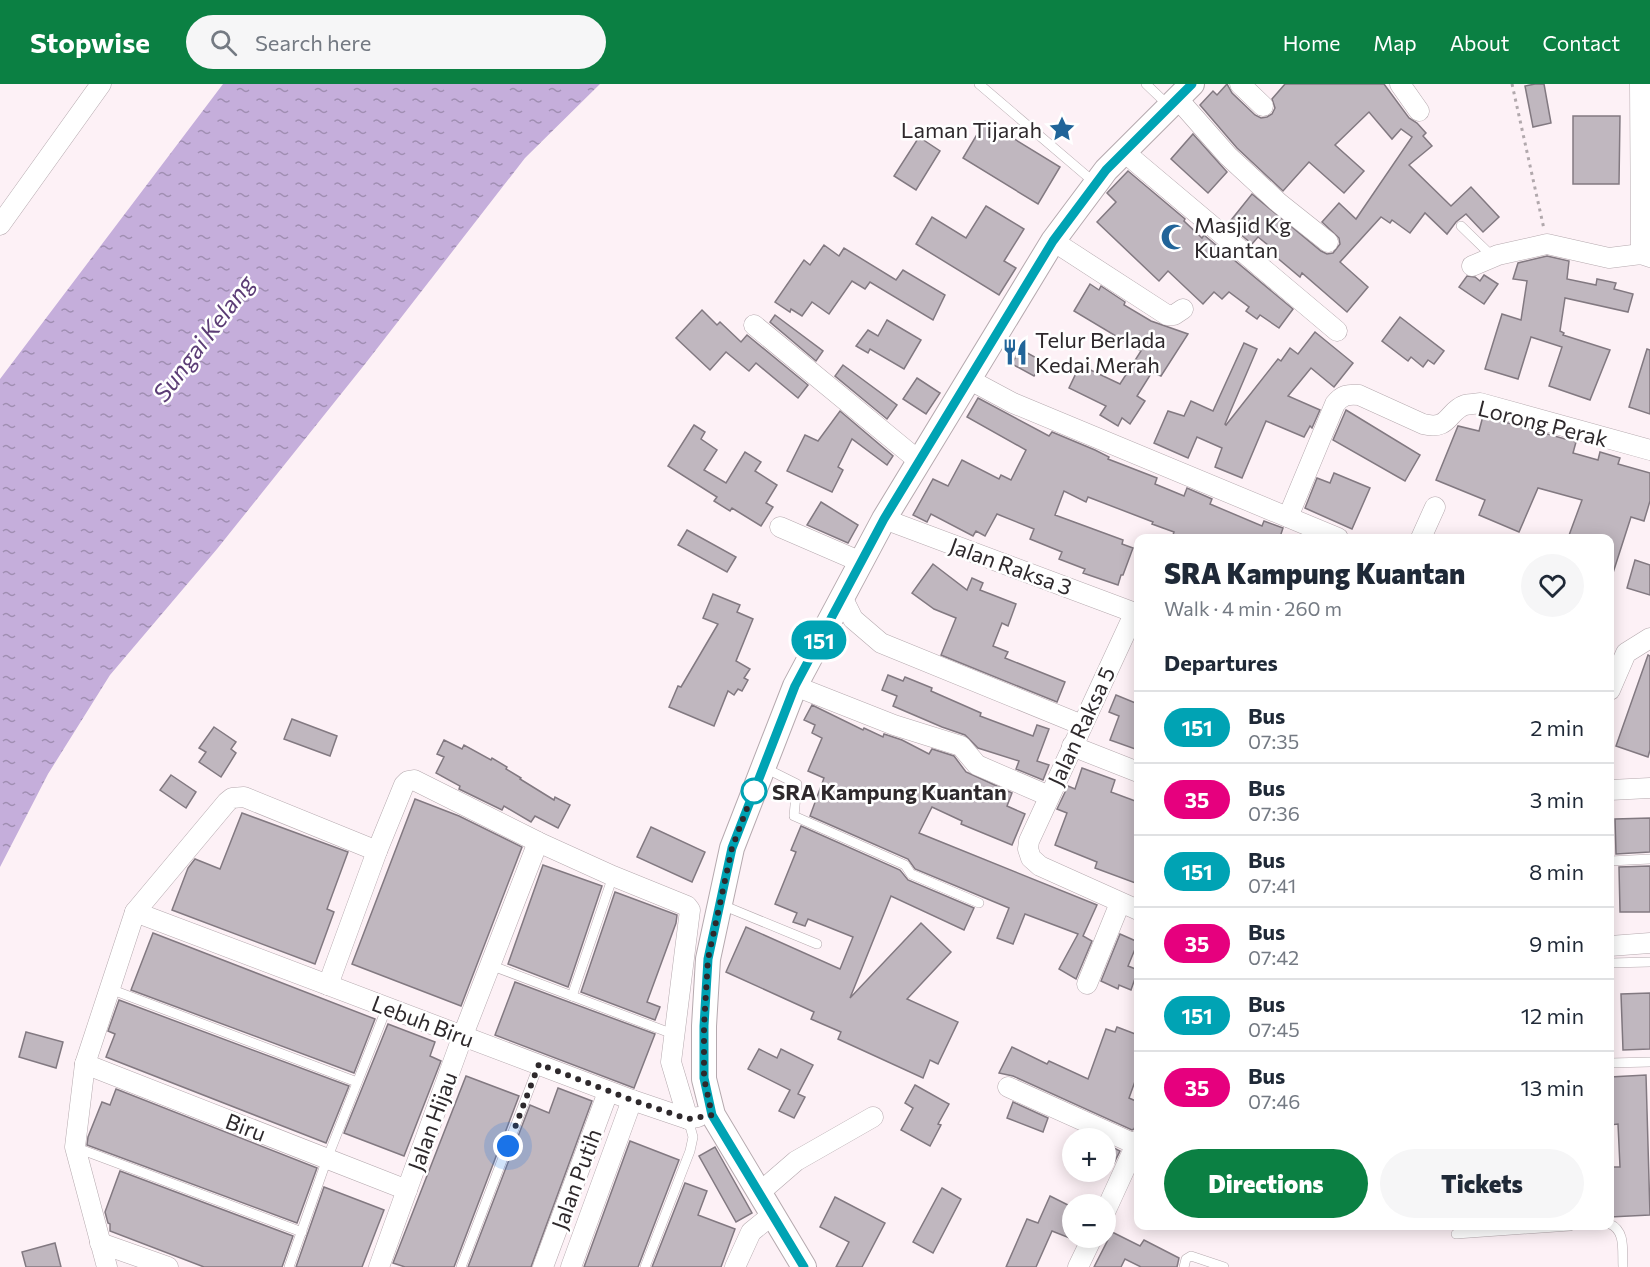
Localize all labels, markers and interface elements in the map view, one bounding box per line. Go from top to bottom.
search box [186,15,606,69]
text: Stopwise [30,25,150,59]
icon: search [207,26,240,59]
text: Search here [255,29,371,56]
text: Home [1283,30,1340,55]
text: Map [1373,30,1417,55]
text: About [1450,30,1509,55]
text: Contact [1542,30,1620,55]
place icon: Laman Tijarah [1047,114,1077,144]
place label: Laman Tijarah [901,116,1042,143]
place label: Masjid Kg Kuantan [1194,211,1291,263]
mosque icon: Masjid Kg Kuantan [1159,222,1189,252]
water label: Sungai Kelang [146,268,260,407]
place label: Telur Berlada Kedai Merah [1035,326,1166,378]
restaurant icon: Telur Berlada Kedai Merah [1000,337,1030,367]
street label: Lorong Perak [1475,394,1611,452]
street label: Jalan Raksa 3 [946,531,1076,601]
button: heart [1521,554,1584,617]
text: SRA Kampung Kuantan [1164,556,1465,590]
text: Walk · 4 min · 260 m [1164,596,1342,620]
line badge: 151 [784,620,854,660]
text: 151 [803,628,835,653]
text: Departures [1164,649,1278,676]
street label: Jalan Raksa 5 [1042,662,1120,790]
text: Bus [1248,702,1285,729]
text: 2 min [1530,714,1584,741]
text: 151 [1181,715,1213,740]
text: 07:35 [1248,729,1299,753]
text: Bus [1248,774,1285,801]
marker: SRA Kampung Kuantan [741,778,767,804]
place label: SRA Kampung Kuantan [772,778,1007,805]
text: 3 min [1530,786,1584,813]
text: 35 [1185,787,1209,812]
text: 07:36 [1248,801,1300,825]
text: Bus [1248,846,1285,873]
text: 8 min [1529,858,1584,885]
text: 151 [1181,859,1213,884]
text: 07:41 [1248,873,1296,897]
text: Bus [1248,918,1285,945]
text: 9 min [1529,930,1584,957]
text: 35 [1185,931,1209,956]
text: 07:42 [1248,945,1299,969]
street label: Lebuh Biru [368,989,478,1053]
text: Bus [1248,990,1285,1017]
text: 12 min [1521,1002,1584,1029]
text: 151 [1181,1003,1213,1028]
text: 07:45 [1248,1017,1300,1041]
text: Bus [1248,1062,1285,1089]
street label: Jalan Hijau [402,1068,462,1174]
text: 13 min [1520,1074,1584,1101]
text: 35 [1185,1075,1209,1100]
text: 07:46 [1248,1089,1300,1113]
street label: Biru [222,1107,270,1147]
street label: Jalan Putih [545,1125,607,1233]
map controls [1062,1128,1116,1248]
button: + [1062,1128,1116,1182]
your location [493,1131,523,1161]
button: Directions [1164,1149,1368,1218]
button: Tickets [1380,1149,1584,1218]
button: − [1062,1194,1116,1248]

